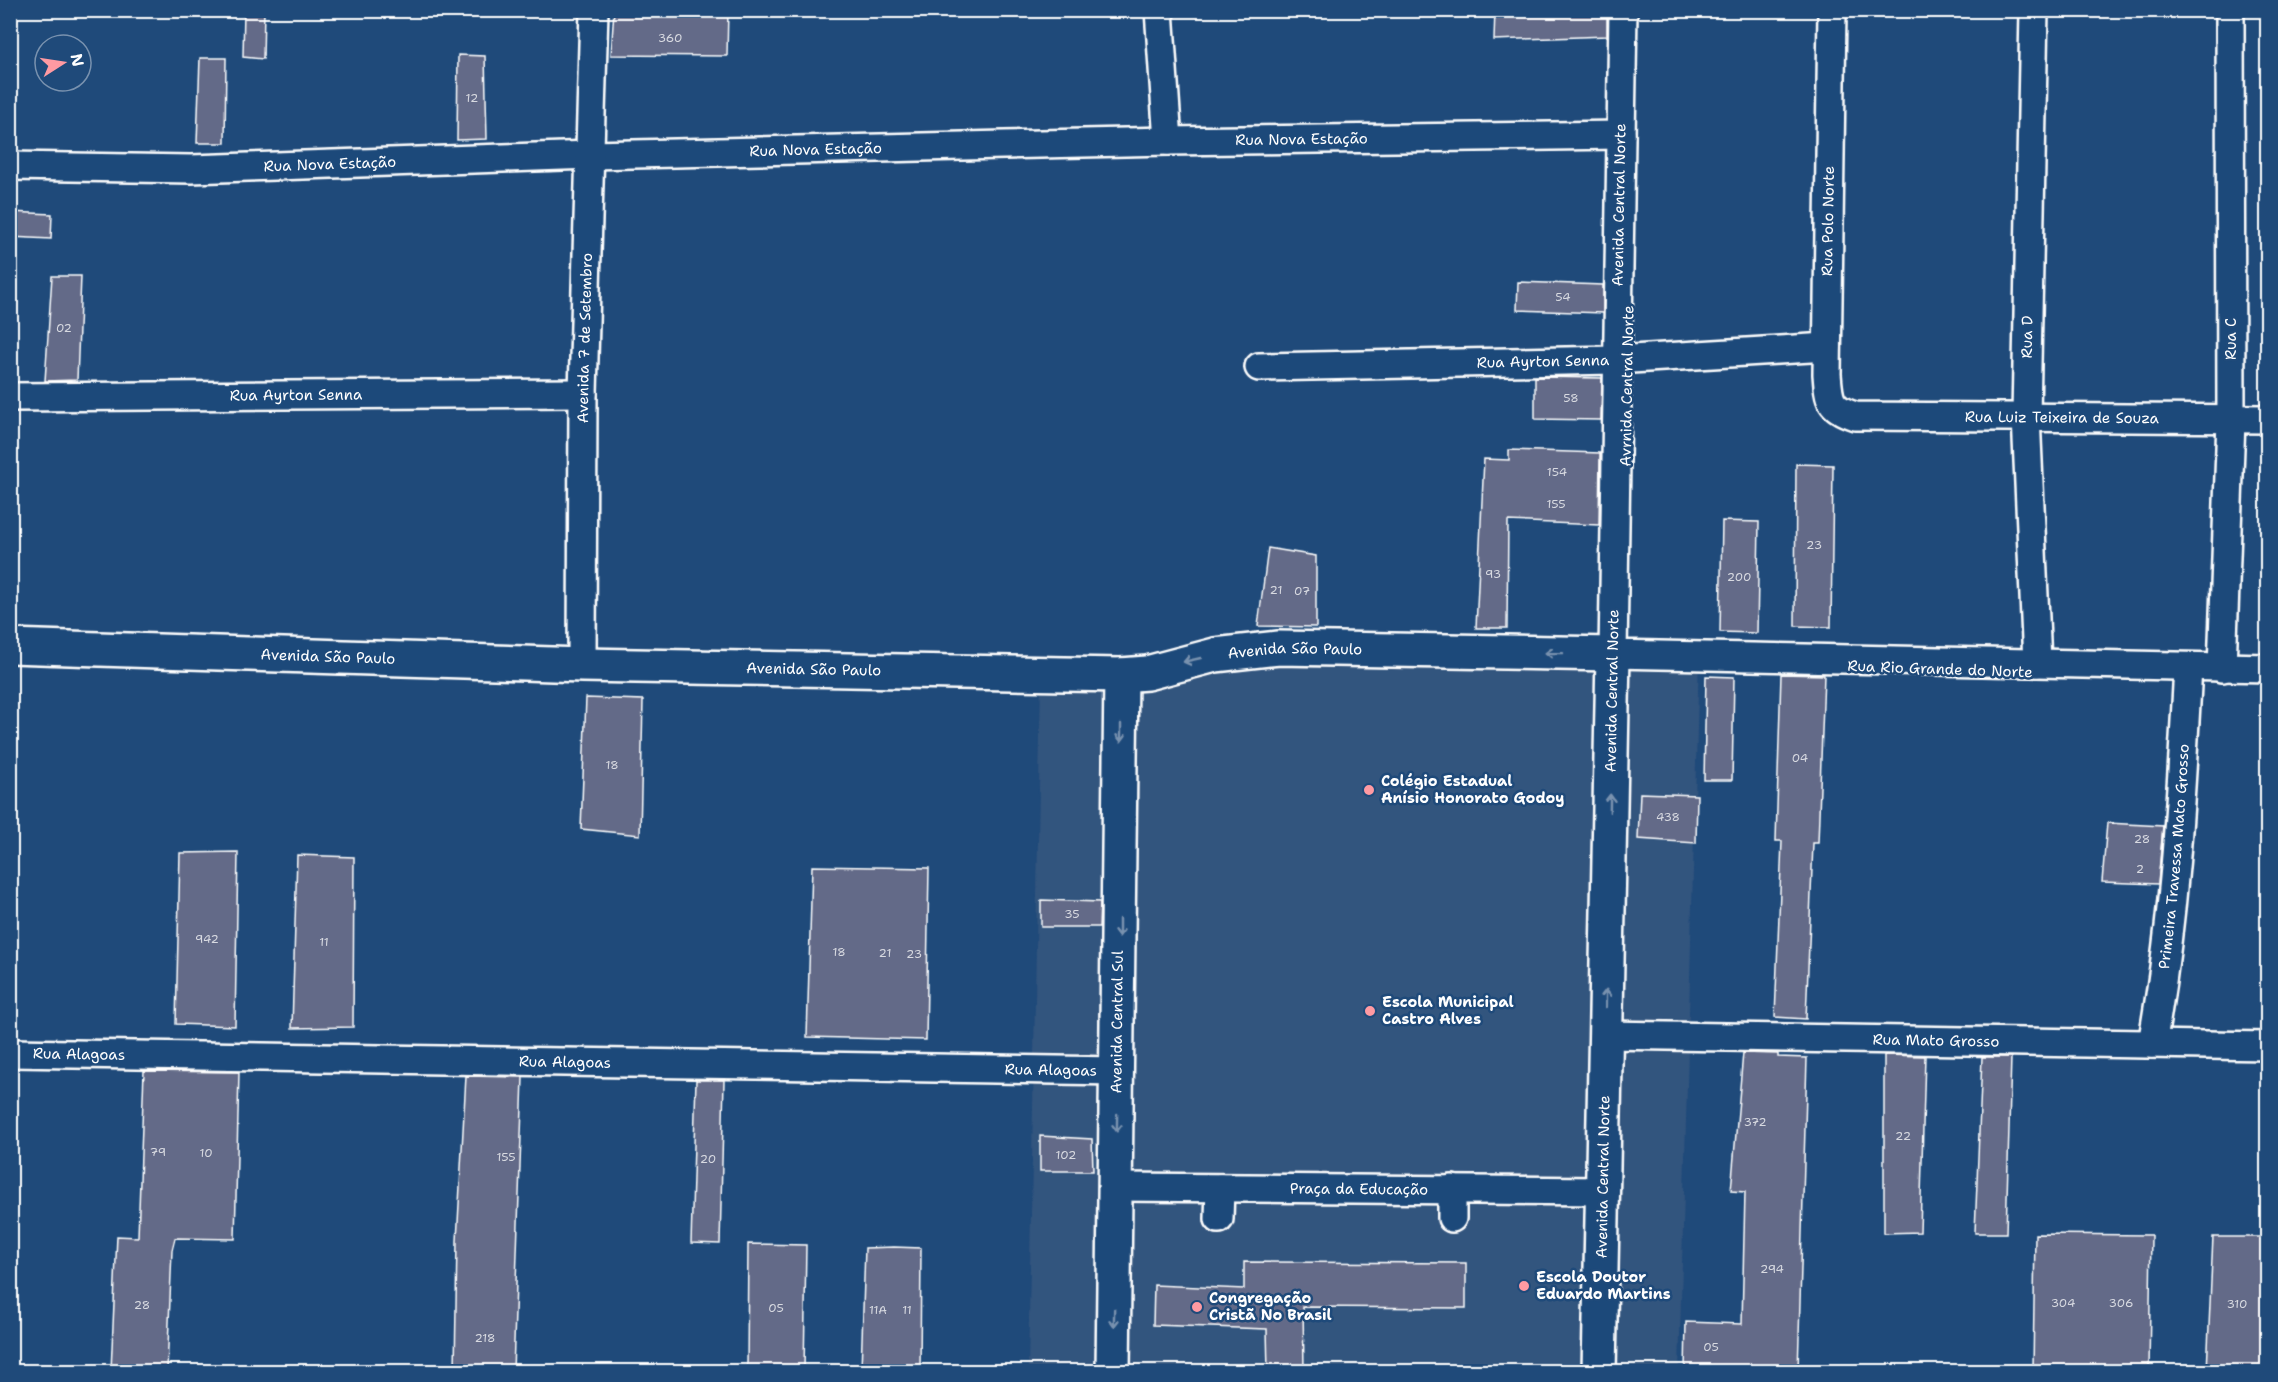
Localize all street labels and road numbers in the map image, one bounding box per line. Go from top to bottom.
street label: Avenida Central Norte [1608,123,1630,287]
street label: Rua Nova Estação [1235,128,1368,150]
street label: Rua Nova Estação [749,138,882,161]
street label: Rua Nova Estação [263,152,397,176]
street label: Rua Polo Norte [1817,166,1839,276]
street label: Avenida 7 de Setembro [573,253,597,423]
street label: Avrnida Central Norte [1616,305,1638,467]
street label: Rua D [2017,315,2037,359]
street label: Rua C [2221,318,2241,360]
street label: Rua Ayrton Senna [1477,350,1610,373]
street label: Rua Ayrton Senna [230,385,363,405]
street label: Rua Luiz Teixeira de Souza [1965,407,2160,428]
street label: Avenida Central Norte [1601,609,1623,773]
street label: Avenida São Paulo [1227,638,1362,664]
street label: Avenida São Paulo [260,644,396,669]
street label: Rua Rio Grande do Norte [1847,656,2033,682]
street label: Avenida São Paulo [746,658,881,681]
street label: Primeira Travessa Mato Grosso [2154,743,2194,970]
street label: Avenida Central Sul [1106,950,1128,1094]
street label: Rua Mato Grosso [1872,1029,1999,1052]
street label: Rua Alagoas [33,1043,125,1065]
street label: Rua Alagoas [519,1051,611,1073]
street label: Rua Alagoas [1005,1059,1097,1081]
street label: Avenida Central Norte [1592,1095,1614,1259]
street label: Praça da Educação [1290,1178,1428,1200]

